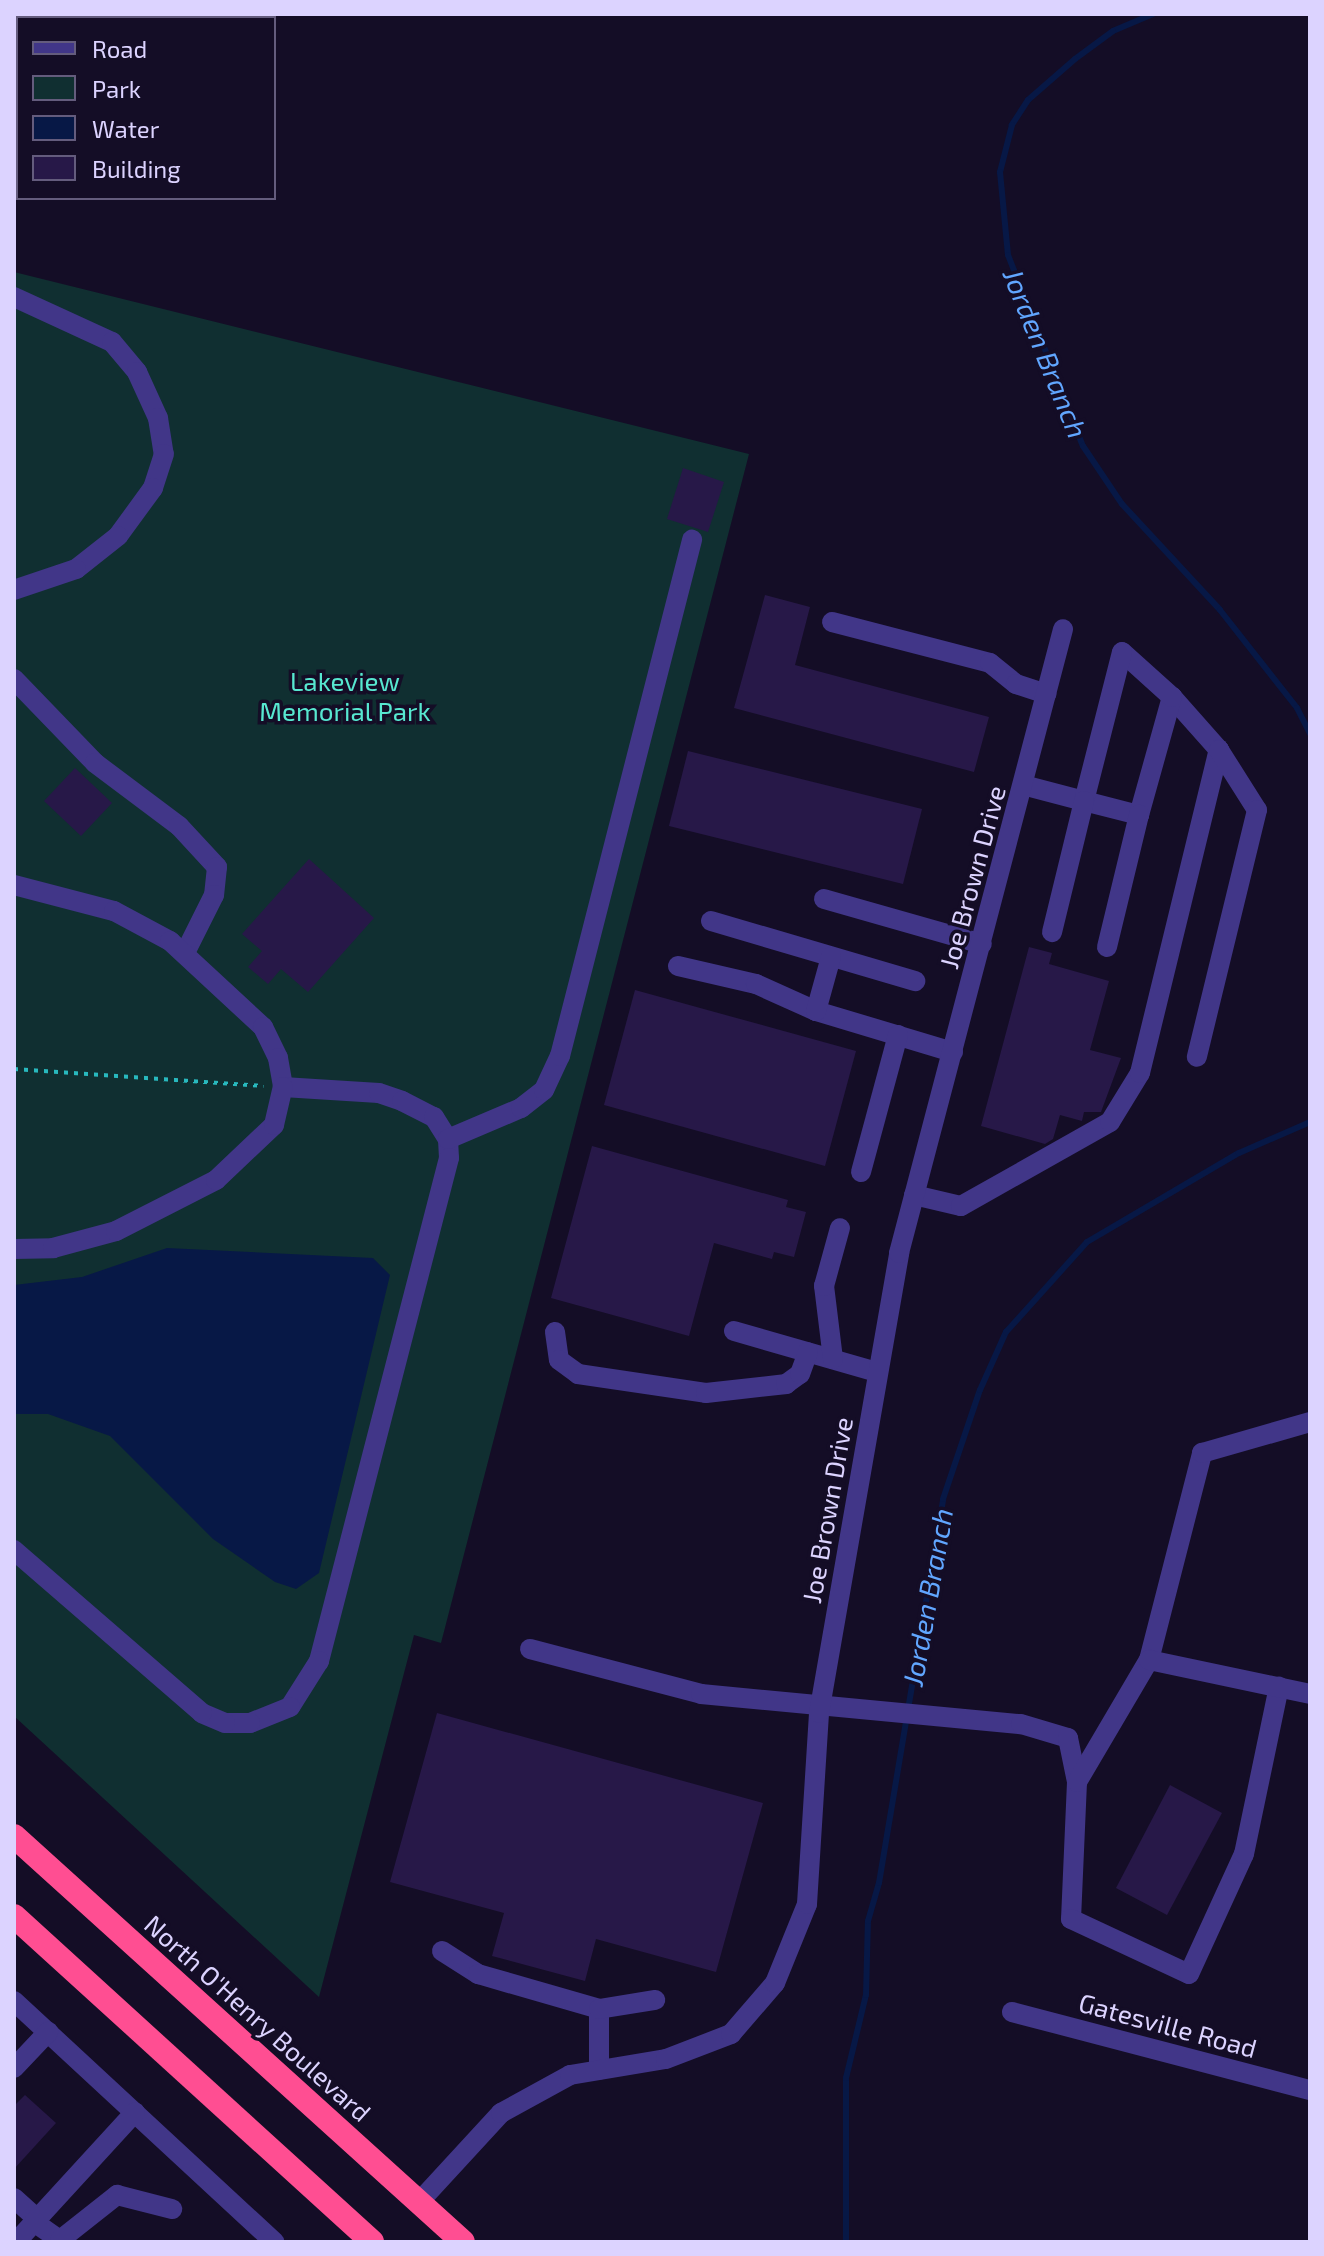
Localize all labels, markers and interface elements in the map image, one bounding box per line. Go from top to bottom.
legend [16,16,276,200]
text: Road [92,34,147,63]
text: Park [92,74,141,103]
text: Water [92,114,159,143]
text: Building [92,154,181,183]
water label: Jorden Branch [997,263,1095,443]
park label: Lakeview Memorial Park [259,665,431,726]
street label: Joe Brown Drive [933,782,1011,972]
street label: Joe Brown Drive [795,1415,859,1605]
water label: Jorden Branch [895,1506,959,1688]
street label: North O'Henry Boulevard [138,1908,378,2128]
street label: Gatesville Road [1076,1986,1260,2064]

